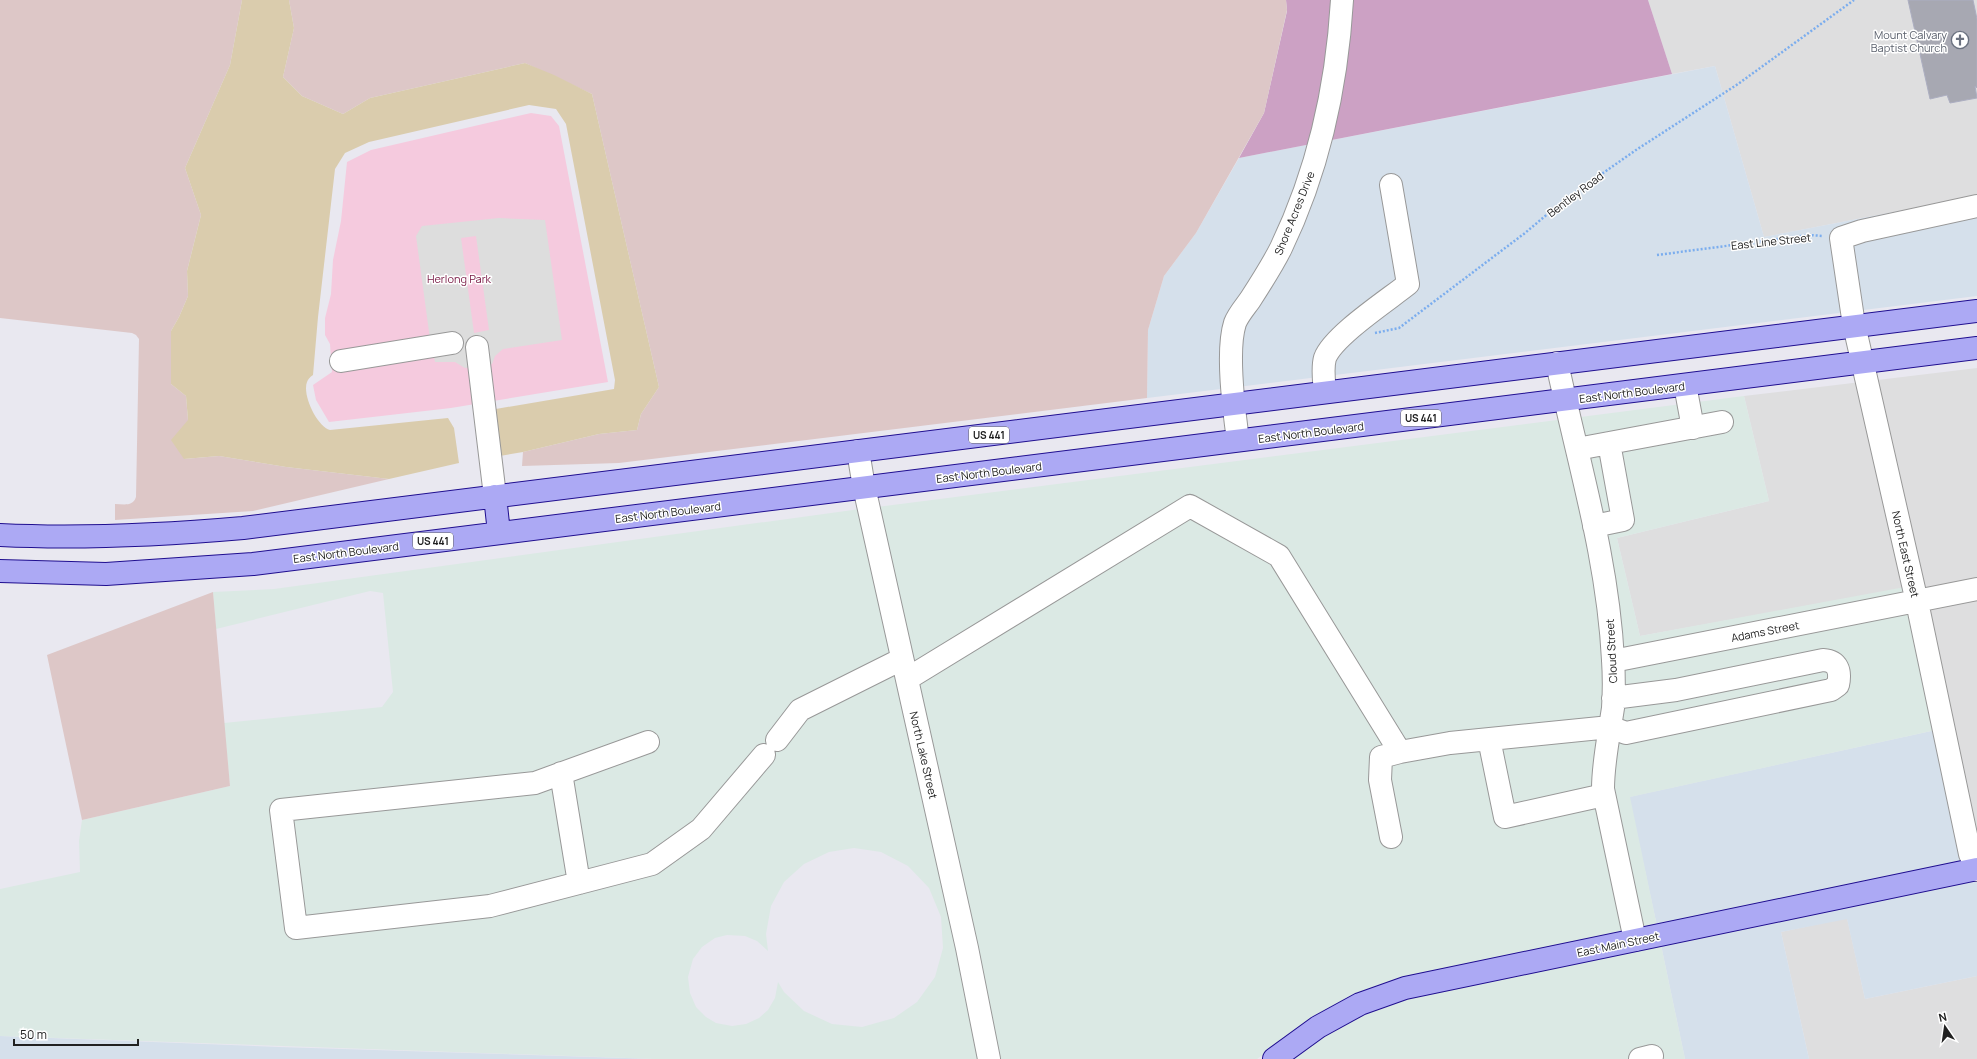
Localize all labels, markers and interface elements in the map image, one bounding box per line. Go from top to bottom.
place label: Mount Calvary Baptist Church [1871,27,1947,55]
church icon: Mount Calvary Baptist Church [1950,30,1970,50]
street label: Shore Acres Drive [1270,168,1318,257]
street label: Bentley Road [1544,168,1606,220]
street label: East Line Street [1730,229,1812,253]
park label: Herlong Park [427,271,492,286]
street label: East North Boulevard [1578,378,1686,406]
road number: US 441 [1401,410,1441,426]
street label: East North Boulevard [1257,418,1365,446]
road number: US 441 [969,427,1009,443]
street label: East North Boulevard [935,458,1043,486]
street label: East North Boulevard [614,498,722,526]
street label: North East Street [1889,509,1923,599]
road number: US 441 [413,533,453,549]
street label: East North Boulevard [292,538,400,566]
street label: Adams Street [1730,617,1800,645]
street label: Cloud Street [1602,618,1620,684]
street label: North Lake Street [907,710,941,800]
street label: East Main Street [1575,928,1661,960]
north arrow [1925,1007,1965,1047]
text: N [1937,1009,1948,1025]
scale bar [14,1021,138,1047]
text: 50 m [20,1026,47,1043]

